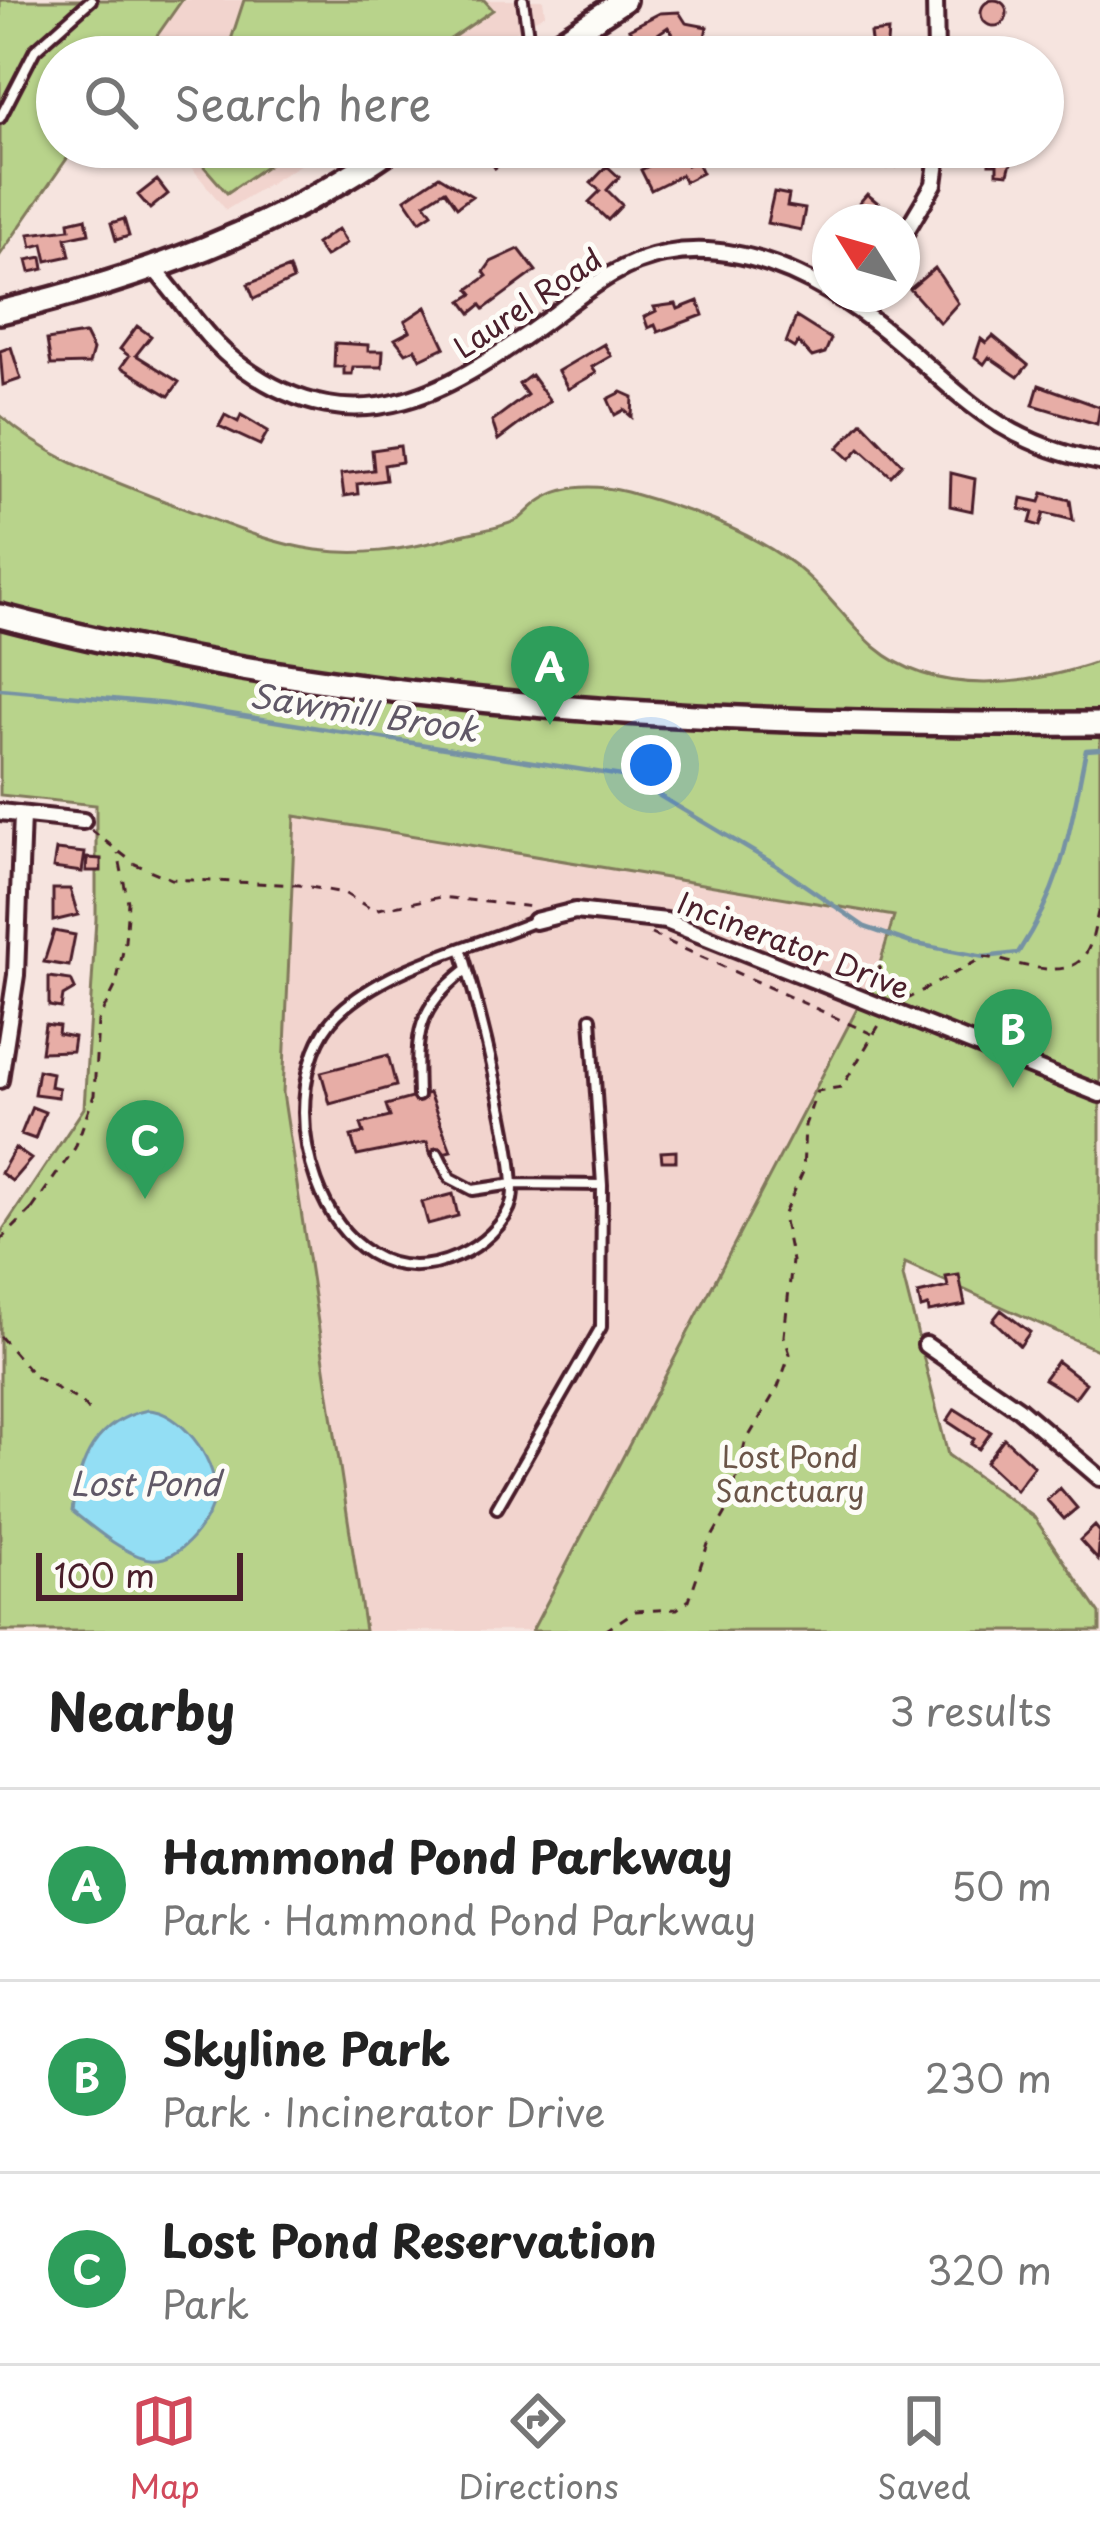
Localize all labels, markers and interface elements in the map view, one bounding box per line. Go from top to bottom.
search box [36,36,1064,168]
text: Search here [174,68,431,136]
icon: search [78,69,144,135]
north arrow [812,204,920,312]
street label: Laurel Road [444,236,610,368]
pin: A [511,626,589,725]
water label: Sawmill Brook [247,668,483,754]
your location [621,735,681,795]
street label: Incinerator Drive [671,879,917,1009]
pin: B [974,989,1052,1088]
pin: C [106,1100,184,1199]
park label: Lost Pond Sanctuary [715,1433,865,1512]
water label: Lost Pond [70,1457,226,1507]
scale bar [36,1547,243,1600]
text: 100 m [54,1549,155,1599]
text: Nearby [48,1671,235,1748]
text: 3 results [889,1680,1052,1739]
text: Hammond Pond Parkway [162,1821,732,1889]
text: A [72,1855,102,1914]
text: 50 m [951,1855,1052,1914]
text: Park · Hammond Pond Parkway [162,1889,756,1948]
text: Skyline Park [162,2013,450,2081]
text: B [74,2047,100,2106]
text: 230 m [925,2047,1052,2106]
text: Park · Incinerator Drive [162,2081,606,2140]
text: Lost Pond Reservation [162,2205,657,2273]
text: C [72,2239,102,2298]
text: 320 m [927,2239,1052,2298]
text: Park [162,2273,249,2332]
tab: Map [129,2388,200,2510]
tab: Directions [458,2388,619,2510]
tab: Saved [877,2388,971,2510]

